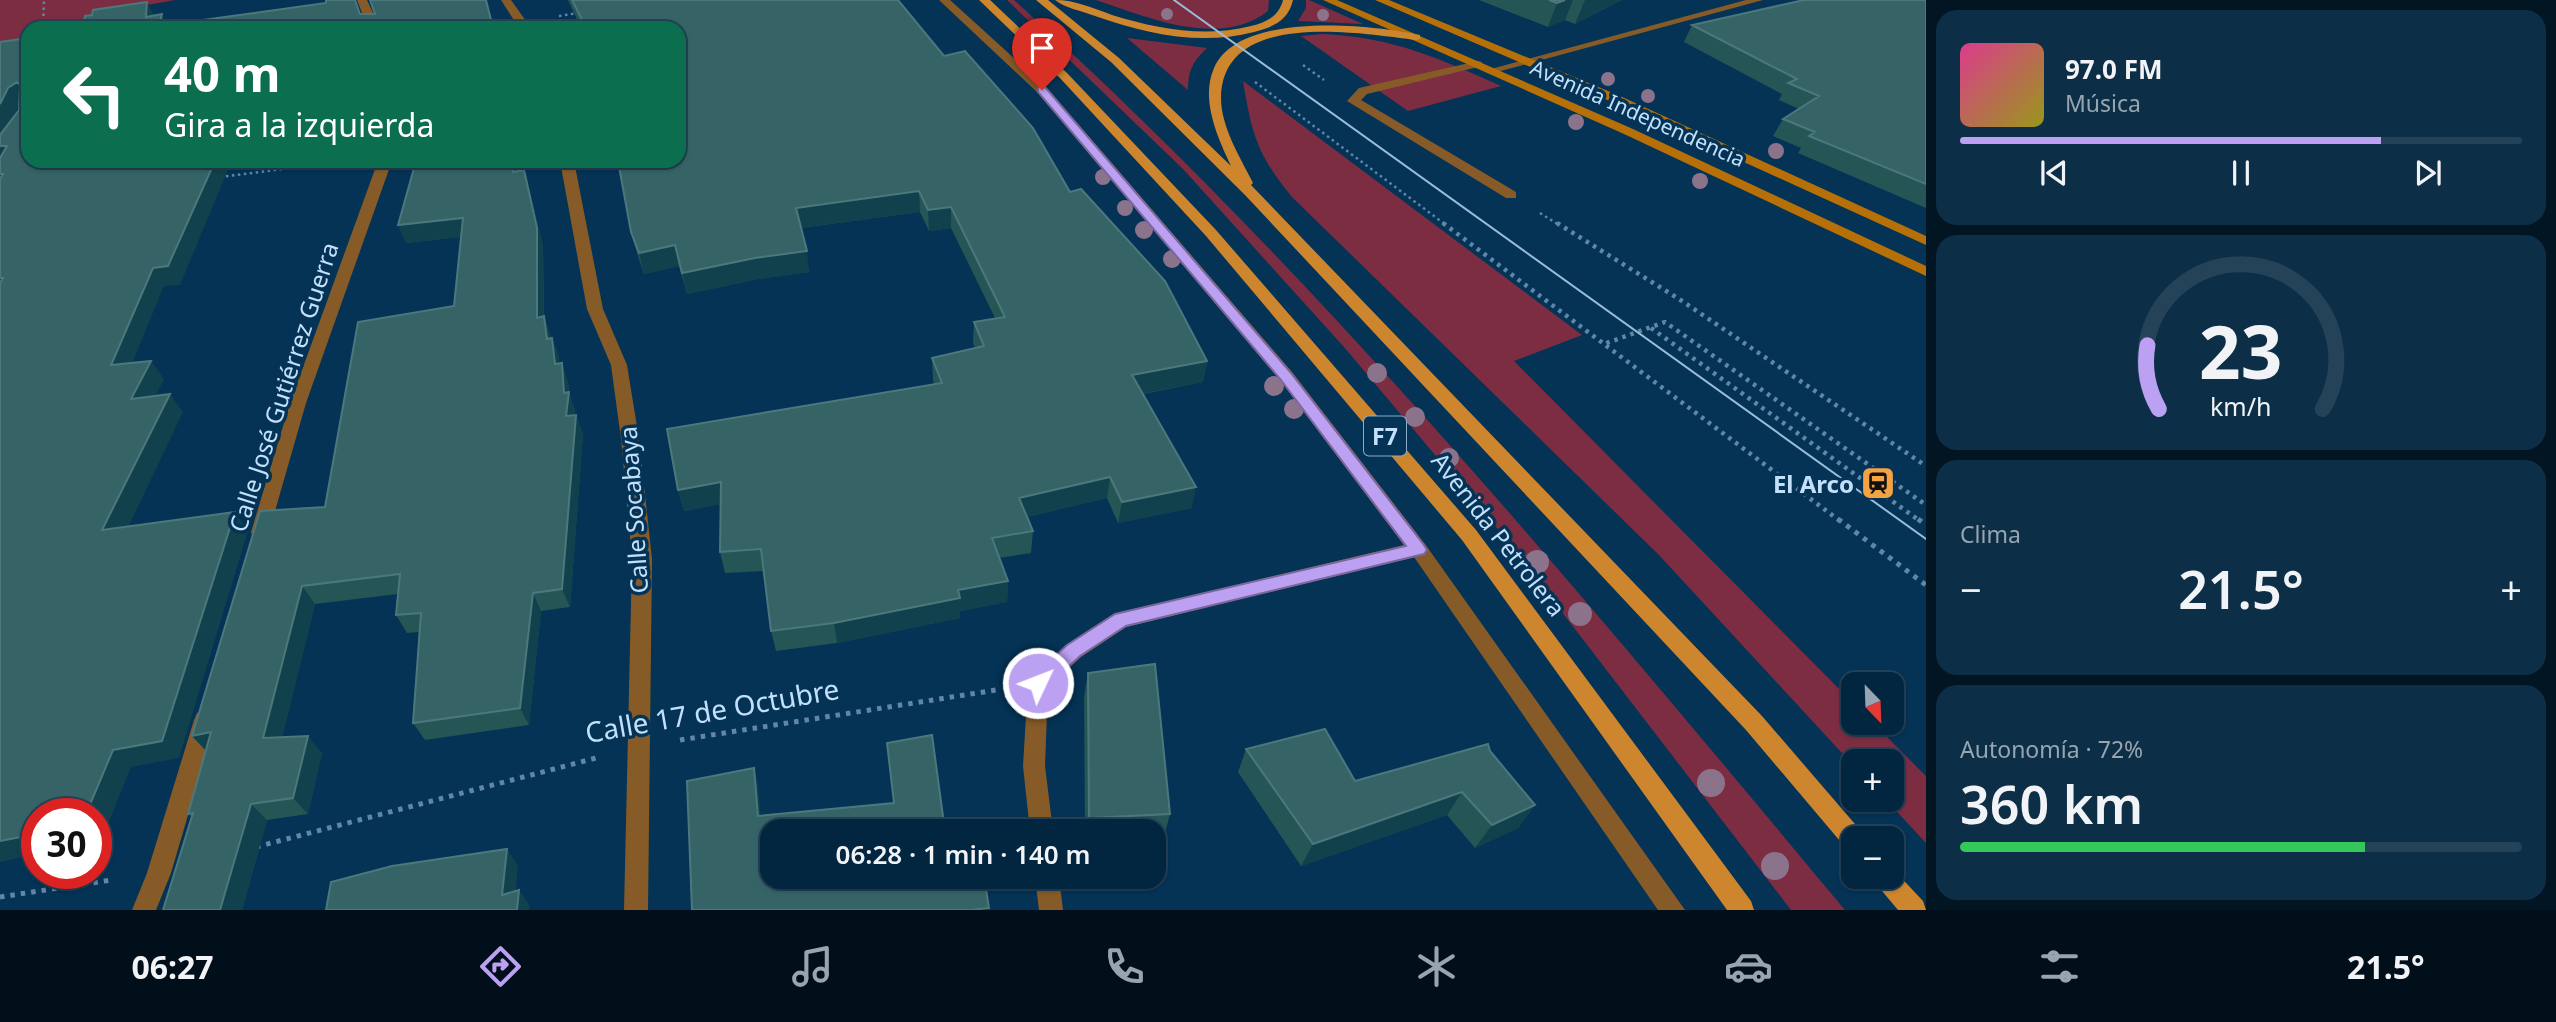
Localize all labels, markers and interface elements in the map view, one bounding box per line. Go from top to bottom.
pin [1012,18,1072,90]
icon: arrive [1023,29,1061,67]
text: 40 m [164,40,281,106]
icon: left [49,49,140,140]
text: 97.0 FM [2065,51,2162,87]
street label: Avenida Independencia [1526,53,1750,173]
text: Música [2065,87,2141,119]
text: Gira a la izquierda [164,103,434,146]
icon: previous [2035,154,2073,192]
icon: pause [2222,154,2260,192]
icon: next [2409,154,2447,192]
street label: Calle José Gutiérrez Guerra [221,238,345,536]
text: 23 [2199,301,2283,400]
text: km/h [2210,388,2272,422]
road number: F7 [1364,416,1406,456]
street label: Calle Socabaya [611,425,655,595]
street label: Avenida Petrolera [1424,445,1574,623]
station icon: El Arco [1859,464,1897,502]
place label: El Arco [1773,467,1854,500]
text: Clima [1960,518,2021,550]
text: 21.5° [2178,553,2304,624]
text: − [1960,563,1982,615]
text: + [2500,563,2522,615]
position arrow [1001,646,1075,720]
street label: Calle 17 de Octubre [582,669,842,751]
north arrow [1841,672,1904,735]
map controls [1841,672,1904,889]
text: Autonomía · 72% [1960,733,2143,765]
button: + [1841,749,1904,812]
text: 360 km [1960,768,2143,839]
speed limit sign: 30 [21,798,112,889]
button: − [1841,826,1904,889]
text: 06:28 · 1 min · 140 m [836,836,1090,872]
icon: directions [476,942,525,991]
icon: music [788,942,837,991]
icon: phone [1100,942,1149,991]
icon: climate [1412,942,1461,991]
icon: car [1724,942,1773,991]
icon: filters [2035,942,2084,991]
text: 06:27 [131,945,214,988]
text: 21.5° [2347,945,2425,988]

